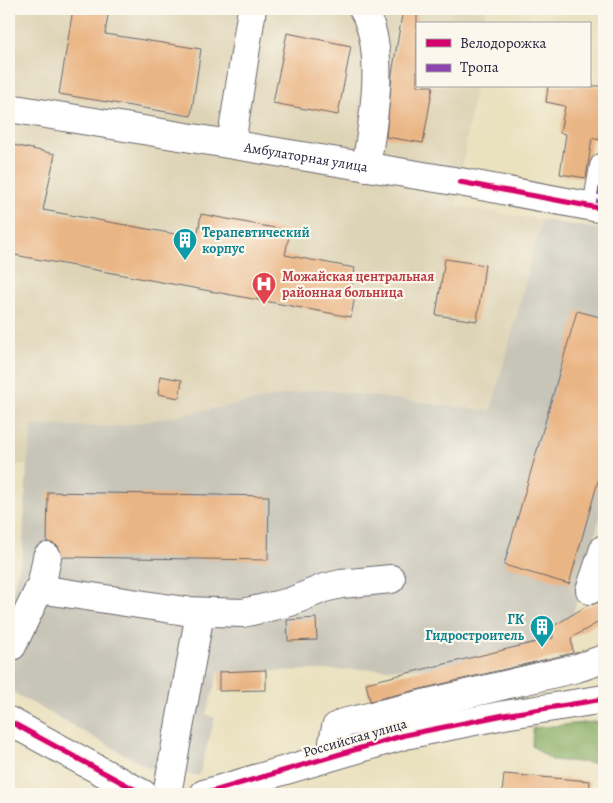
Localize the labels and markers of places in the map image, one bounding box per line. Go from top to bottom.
place label: Терапевтический корпус [202,223,310,258]
building icon: Терапевтический корпус [172,227,198,261]
place label: Можайская центральная районная больница [282,267,434,302]
hospital icon: Можайская центральная районная больница [251,271,277,305]
place label: ГК Гидростроитель [425,610,525,645]
building icon: ГК Гидростроитель [529,614,555,648]

